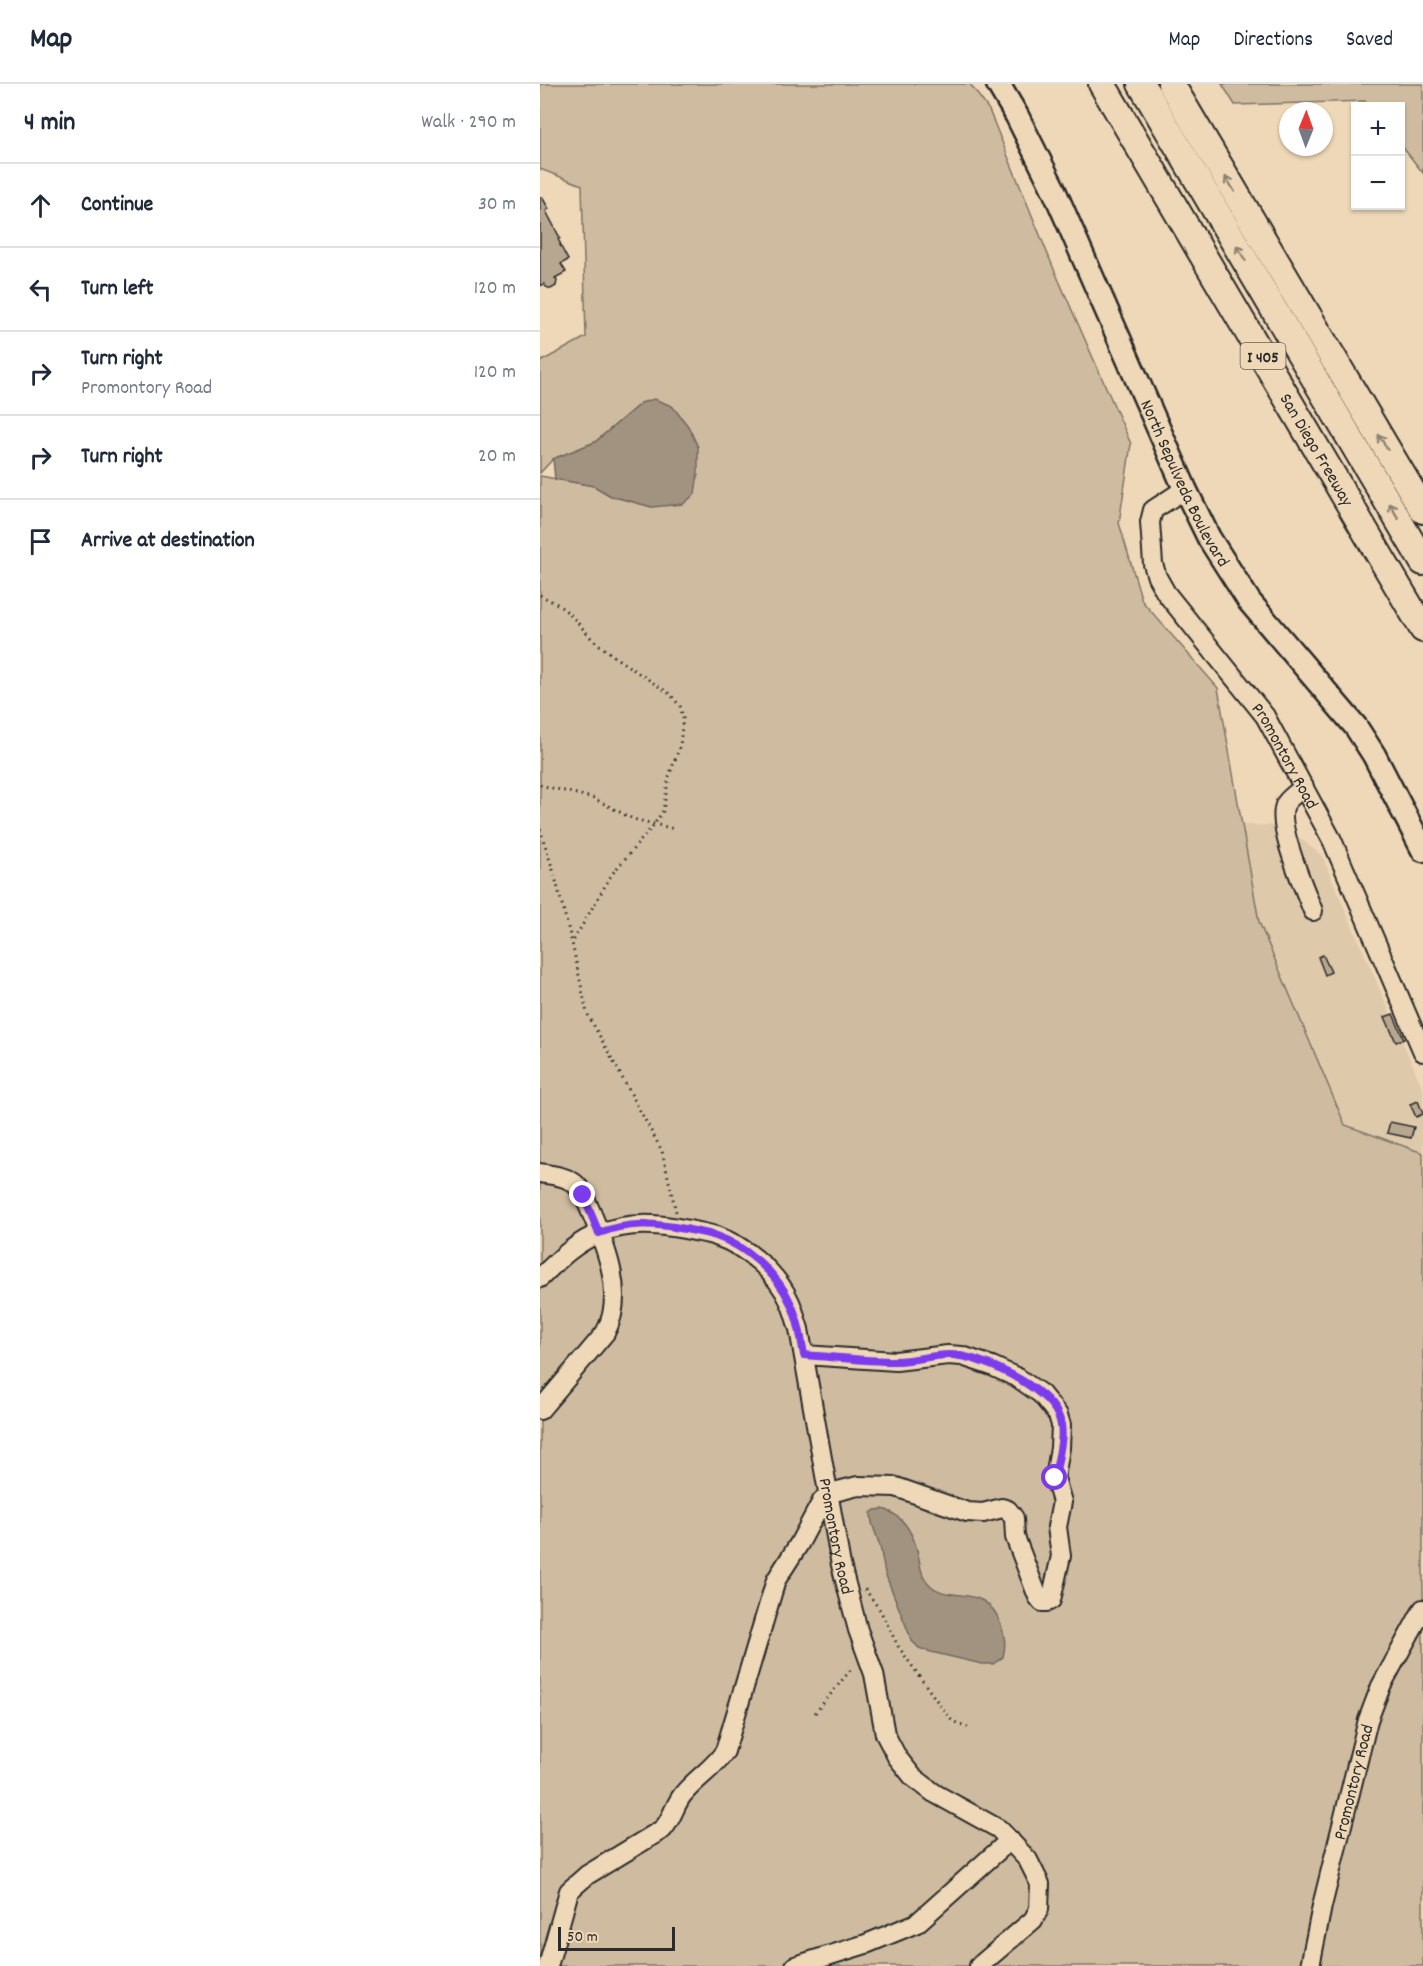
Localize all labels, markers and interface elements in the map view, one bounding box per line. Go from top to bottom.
text: Map [30,21,72,61]
text: Map [1169,26,1200,56]
text: Directions [1233,26,1313,56]
text: Saved [1346,26,1393,56]
north arrow [1279,102,1333,156]
map controls [1351,102,1405,210]
button: + [1351,102,1405,156]
text: 4 min [24,105,75,142]
text: Walk · 290 m [421,109,516,137]
button: − [1351,156,1405,210]
one-way arrow [1223,176,1235,193]
icon: ahead [24,189,57,222]
text: Continue [81,190,153,221]
text: 30 m [478,191,516,219]
one-way arrow [1235,245,1247,262]
icon: left [24,273,57,306]
text: Turn left [81,274,153,305]
text: 120 m [474,275,516,303]
road number: I 405 [1240,343,1286,369]
text: Turn right [81,344,163,375]
icon: right [24,357,57,390]
text: 120 m [474,359,516,387]
text: Promontory Road [81,375,212,403]
street label: San Diego Freeway [1272,389,1358,512]
street label: North Sepulveda Boulevard [1132,396,1234,573]
one-way arrow [1377,434,1389,451]
icon: right [24,441,57,474]
text: Turn right [81,442,163,473]
text: 20 m [478,443,516,471]
one-way arrow [1387,503,1399,520]
icon: arrive [24,525,57,558]
text: Arrive at destination [81,526,255,557]
street label: Promontory Road [1244,698,1323,814]
route end [569,1181,595,1207]
route start [1041,1464,1067,1490]
street label: Promontory Road [811,1476,858,1597]
street label: Promontory Road [1329,1722,1381,1843]
scale bar [558,1924,675,1952]
text: 50 m [567,1926,598,1949]

